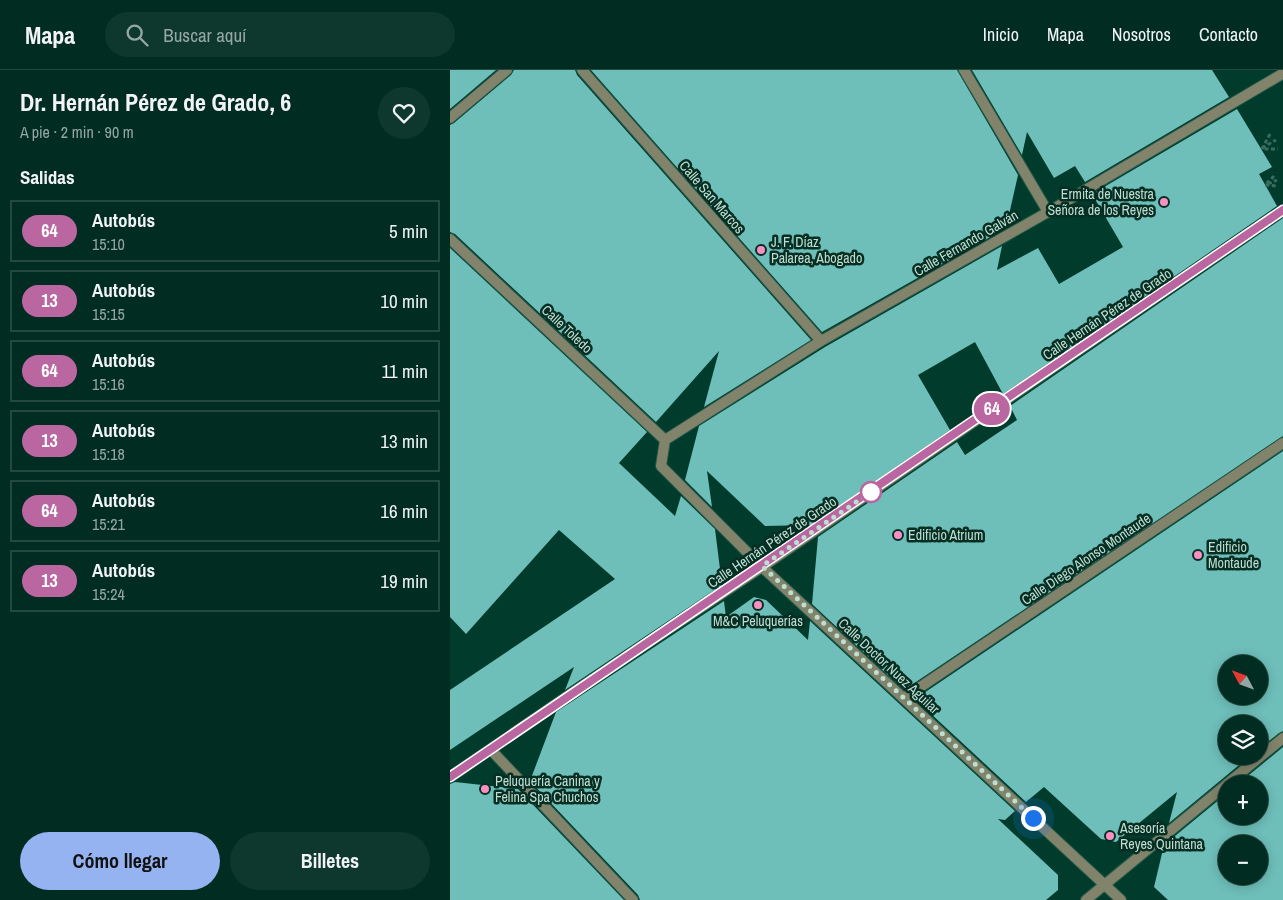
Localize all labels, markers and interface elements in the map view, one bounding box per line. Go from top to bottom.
search box [105,12,455,57]
text: Mapa [25,19,75,51]
icon: search [123,21,151,49]
text: Buscar aquí [163,22,246,48]
text: Inicio [983,22,1019,47]
text: Mapa [1047,22,1084,47]
text: Nosotros [1112,22,1171,47]
text: Contacto [1199,22,1258,47]
text: Dr. Hernán Pérez de Grado, 6 [20,86,291,118]
button: heart [378,87,430,139]
text: A pie · 2 min · 90 m [20,121,134,143]
street label: Calle San Marcos [675,157,749,237]
text: Salidas [20,164,75,190]
place label: Ermita de Nuestra Señora de los Reyes [1047,185,1155,219]
marker: Ermita de Nuestra Señora de los Reyes [1158,196,1170,208]
street label: Calle Fernando Galván [911,206,1021,280]
text: Autobús [92,207,155,233]
text: 64 [41,218,58,243]
text: 5 min [389,218,428,244]
text: 15:10 [92,233,125,255]
place label: J. F. Díaz Palarea, Abogado [771,233,862,267]
marker: J. F. Díaz Palarea, Abogado [755,244,767,256]
street label: Calle Hernán Pérez de Grado [1039,264,1175,364]
text: Autobús [92,277,155,303]
text: 13 [41,288,58,313]
text: 10 min [380,288,428,314]
street label: Calle Toledo [538,301,596,357]
text: 15:15 [92,303,125,325]
text: Autobús [92,347,155,373]
text: 64 [41,358,58,383]
text: 11 min [382,358,428,384]
text: 15:16 [92,373,125,395]
line badge: 64 [970,393,1014,425]
text: 64 [984,396,1000,421]
text: Autobús [92,417,155,443]
text: 13 [41,428,58,453]
text: 13 min [380,428,428,454]
text: 15:18 [92,443,125,465]
unlabelled marker [860,481,882,503]
text: Autobús [92,487,155,513]
street label: Calle Hernán Pérez de Grado [704,492,840,592]
text: 64 [41,498,58,523]
text: 16 min [380,498,428,524]
street label: Calle Diego Alonso Montaude [1018,509,1154,609]
text: 15:21 [92,513,125,535]
place label: Edificio Atrium [908,526,983,544]
marker: Edificio Atrium [892,529,904,541]
place label: Edificio Montaude [1208,538,1259,572]
marker: Edificio Montaude [1192,549,1204,561]
text: Autobús [92,557,155,583]
text: 13 [41,568,58,593]
text: 19 min [380,568,428,594]
text: 15:24 [92,583,125,605]
marker: M&C Peluquerías [752,599,764,611]
place label: M&C Peluquerías [713,612,803,630]
street label: Calle Doctor Nuez Aguilar [835,614,944,718]
north arrow [1218,655,1268,705]
map controls [1218,655,1268,885]
button: layers [1218,715,1268,765]
place label: Peluquería Canina y Felina Spa Chuchos [495,772,600,806]
button: + [1218,775,1268,825]
marker: Peluquería Canina y Felina Spa Chuchos [479,783,491,795]
your location [1021,806,1046,831]
place label: Asesoría Reyes Quintana [1119,819,1204,853]
marker: Asesoría Reyes Quintana [1104,830,1116,842]
button: Cómo llegar [20,832,220,890]
button: Billetes [230,832,430,890]
button: − [1218,835,1268,885]

